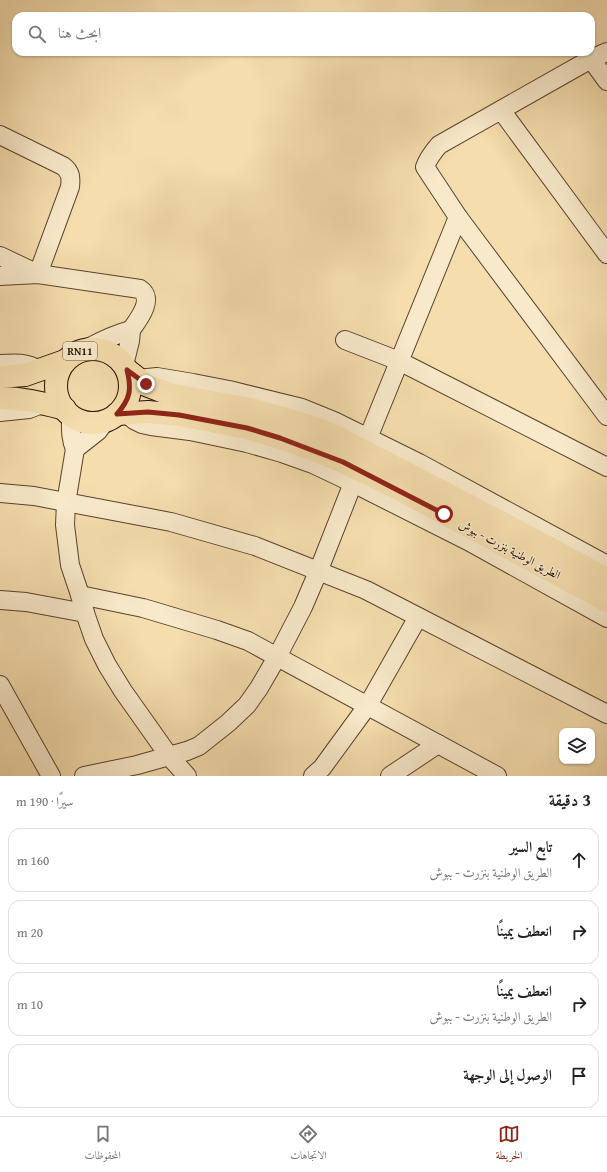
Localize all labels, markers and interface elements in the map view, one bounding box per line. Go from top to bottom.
search box [12,12,595,56]
text: ابحث هنا [58,22,101,43]
icon: search [26,23,48,45]
road number: RN11 [63,342,97,360]
route end [137,375,155,393]
route start [435,505,453,523]
street label: الطريق الوطنية بنزرت - ببوش [456,515,564,583]
map controls [559,728,595,764]
button: layers [559,728,595,764]
text: 3 دقيقة [549,787,591,812]
text: سيرًا · 190 m [16,792,74,811]
text: تابع السير [510,836,552,857]
icon: ahead [568,849,590,871]
text: 160 m [17,851,49,870]
text: الطريق الوطنية بنزرت - ببوش [430,863,552,882]
text: انعطف يمينًا [496,920,552,941]
icon: right [568,921,590,943]
text: 20 m [17,923,43,942]
text: انعطف يمينًا [496,980,552,1001]
icon: right [568,993,590,1015]
text: 10 m [17,995,43,1014]
text: الطريق الوطنية بنزرت - ببوش [430,1007,552,1026]
text: الوصول إلى الوجهة [463,1064,552,1085]
icon: arrive [568,1065,590,1087]
tab: المحفوظات [85,1123,121,1166]
tab: الاتجاهات [290,1123,327,1166]
tab: الخريطة [496,1123,522,1166]

